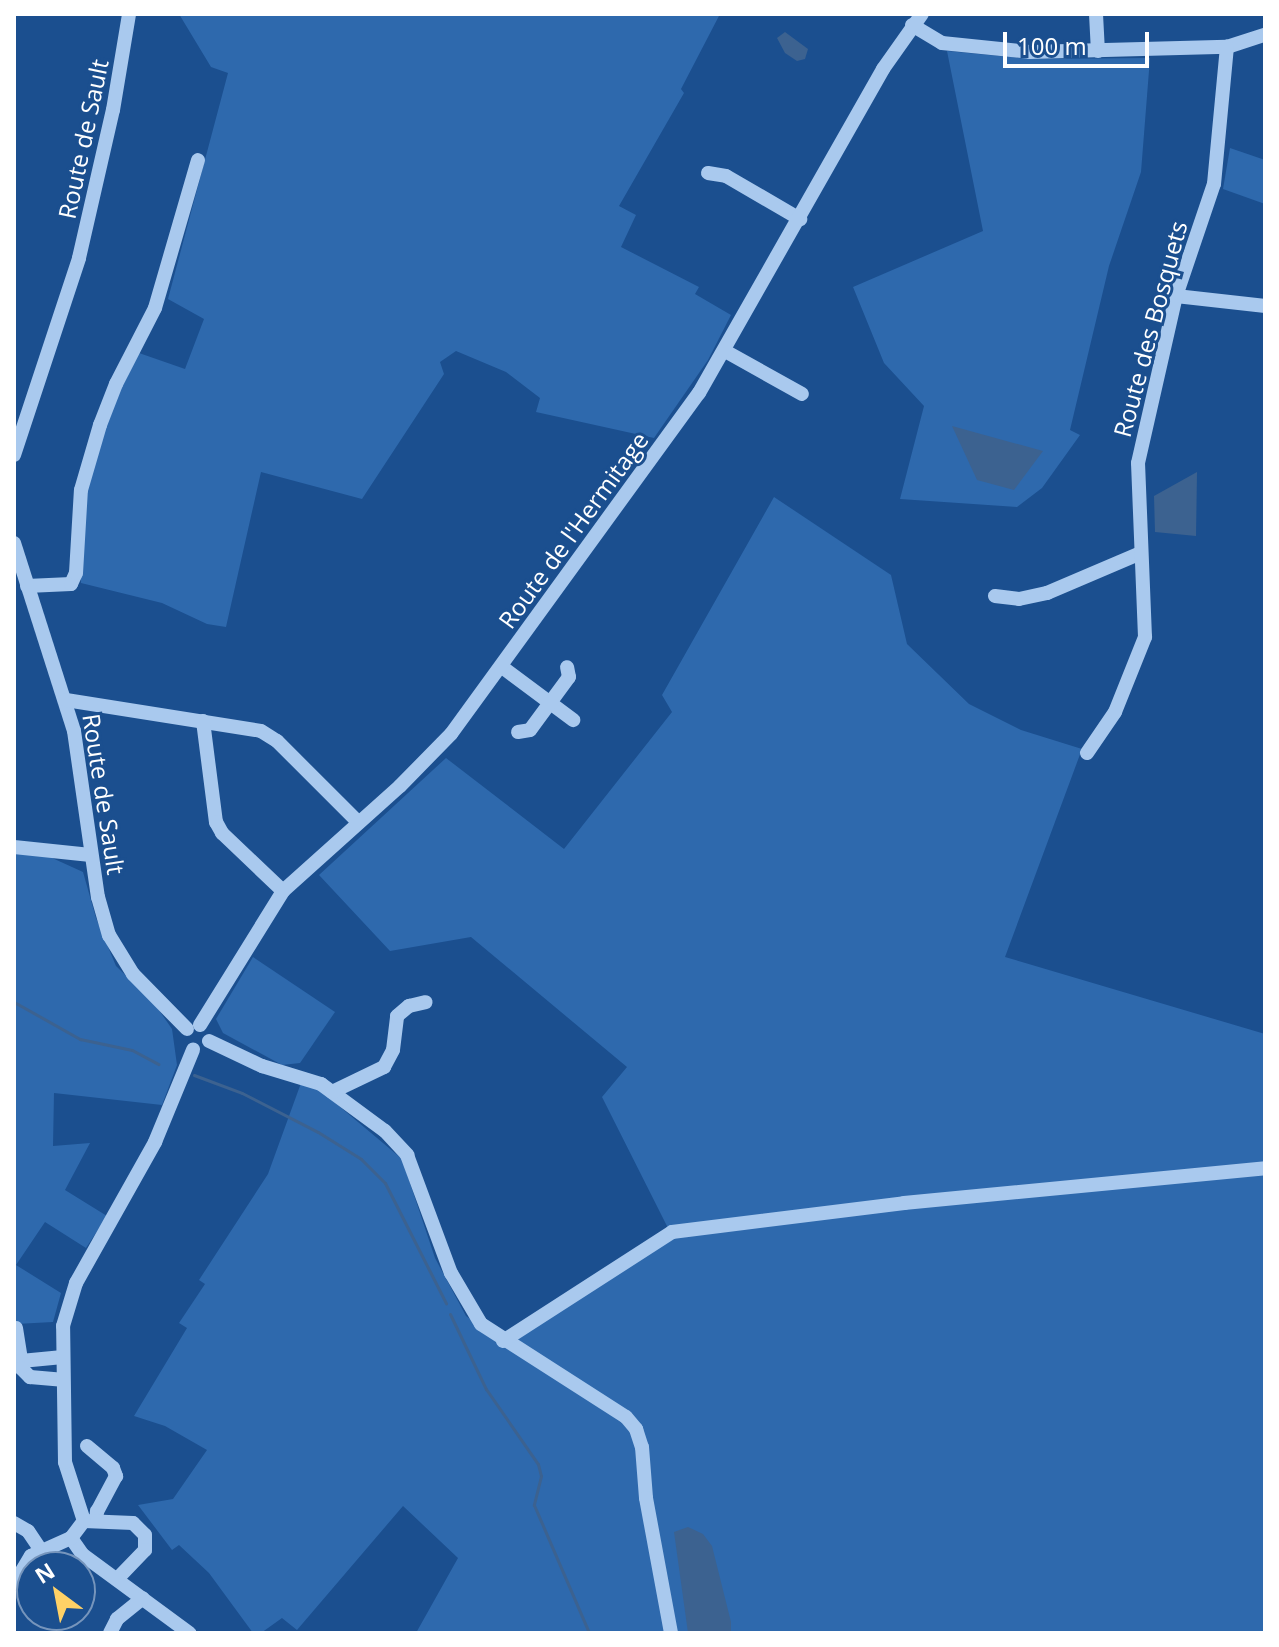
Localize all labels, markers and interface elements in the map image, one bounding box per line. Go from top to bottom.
scale bar [1007,16,1153,66]
text: 100 m [1017,29,1087,62]
street label: Route de Sault [52,57,114,221]
street label: Route des Bosquets [1107,218,1193,440]
street label: Route de l'Hermitage [492,426,654,634]
street label: Route de Sault [77,712,131,876]
north arrow [16,1551,96,1631]
text: N [29,1555,60,1590]

